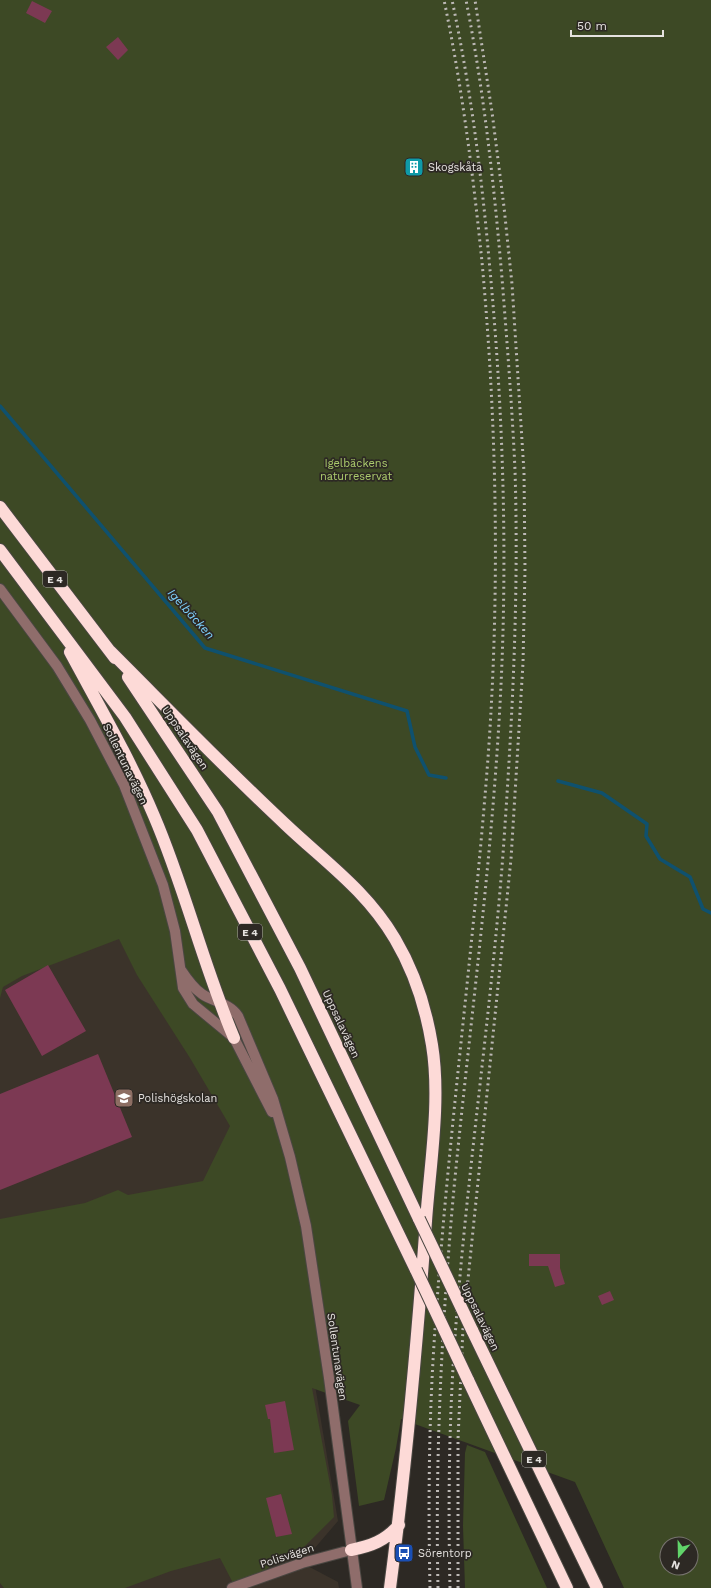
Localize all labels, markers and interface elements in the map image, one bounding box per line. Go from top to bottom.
scale bar [571,12,663,38]
text: 50 m [577,19,607,33]
building icon: Skogskåta [403,156,425,178]
place label: Skogskåta [428,161,482,174]
park label: Igelbäckens naturreservat [320,457,392,483]
road number: E 4 [43,571,67,587]
water label: Igelbäcken [165,586,217,642]
street label: Uppsalavägen [159,704,211,772]
street label: Sollentunavägen [100,721,150,807]
road number: E 4 [238,924,262,940]
street label: Uppsalavägen [320,988,362,1060]
school or university icon: Polishögskolan [113,1087,135,1109]
place label: Polishögskolan [138,1092,217,1105]
street label: Uppsalavägen [458,1281,502,1353]
street label: Sollentunavägen [324,1312,350,1402]
road number: E 4 [522,1451,546,1467]
north arrow [659,1536,699,1576]
street label: Polisvägen [258,1541,316,1571]
bus stop icon: Sörentorp [393,1542,415,1564]
place label: Sörentorp [418,1547,472,1560]
text: N [670,1557,682,1572]

